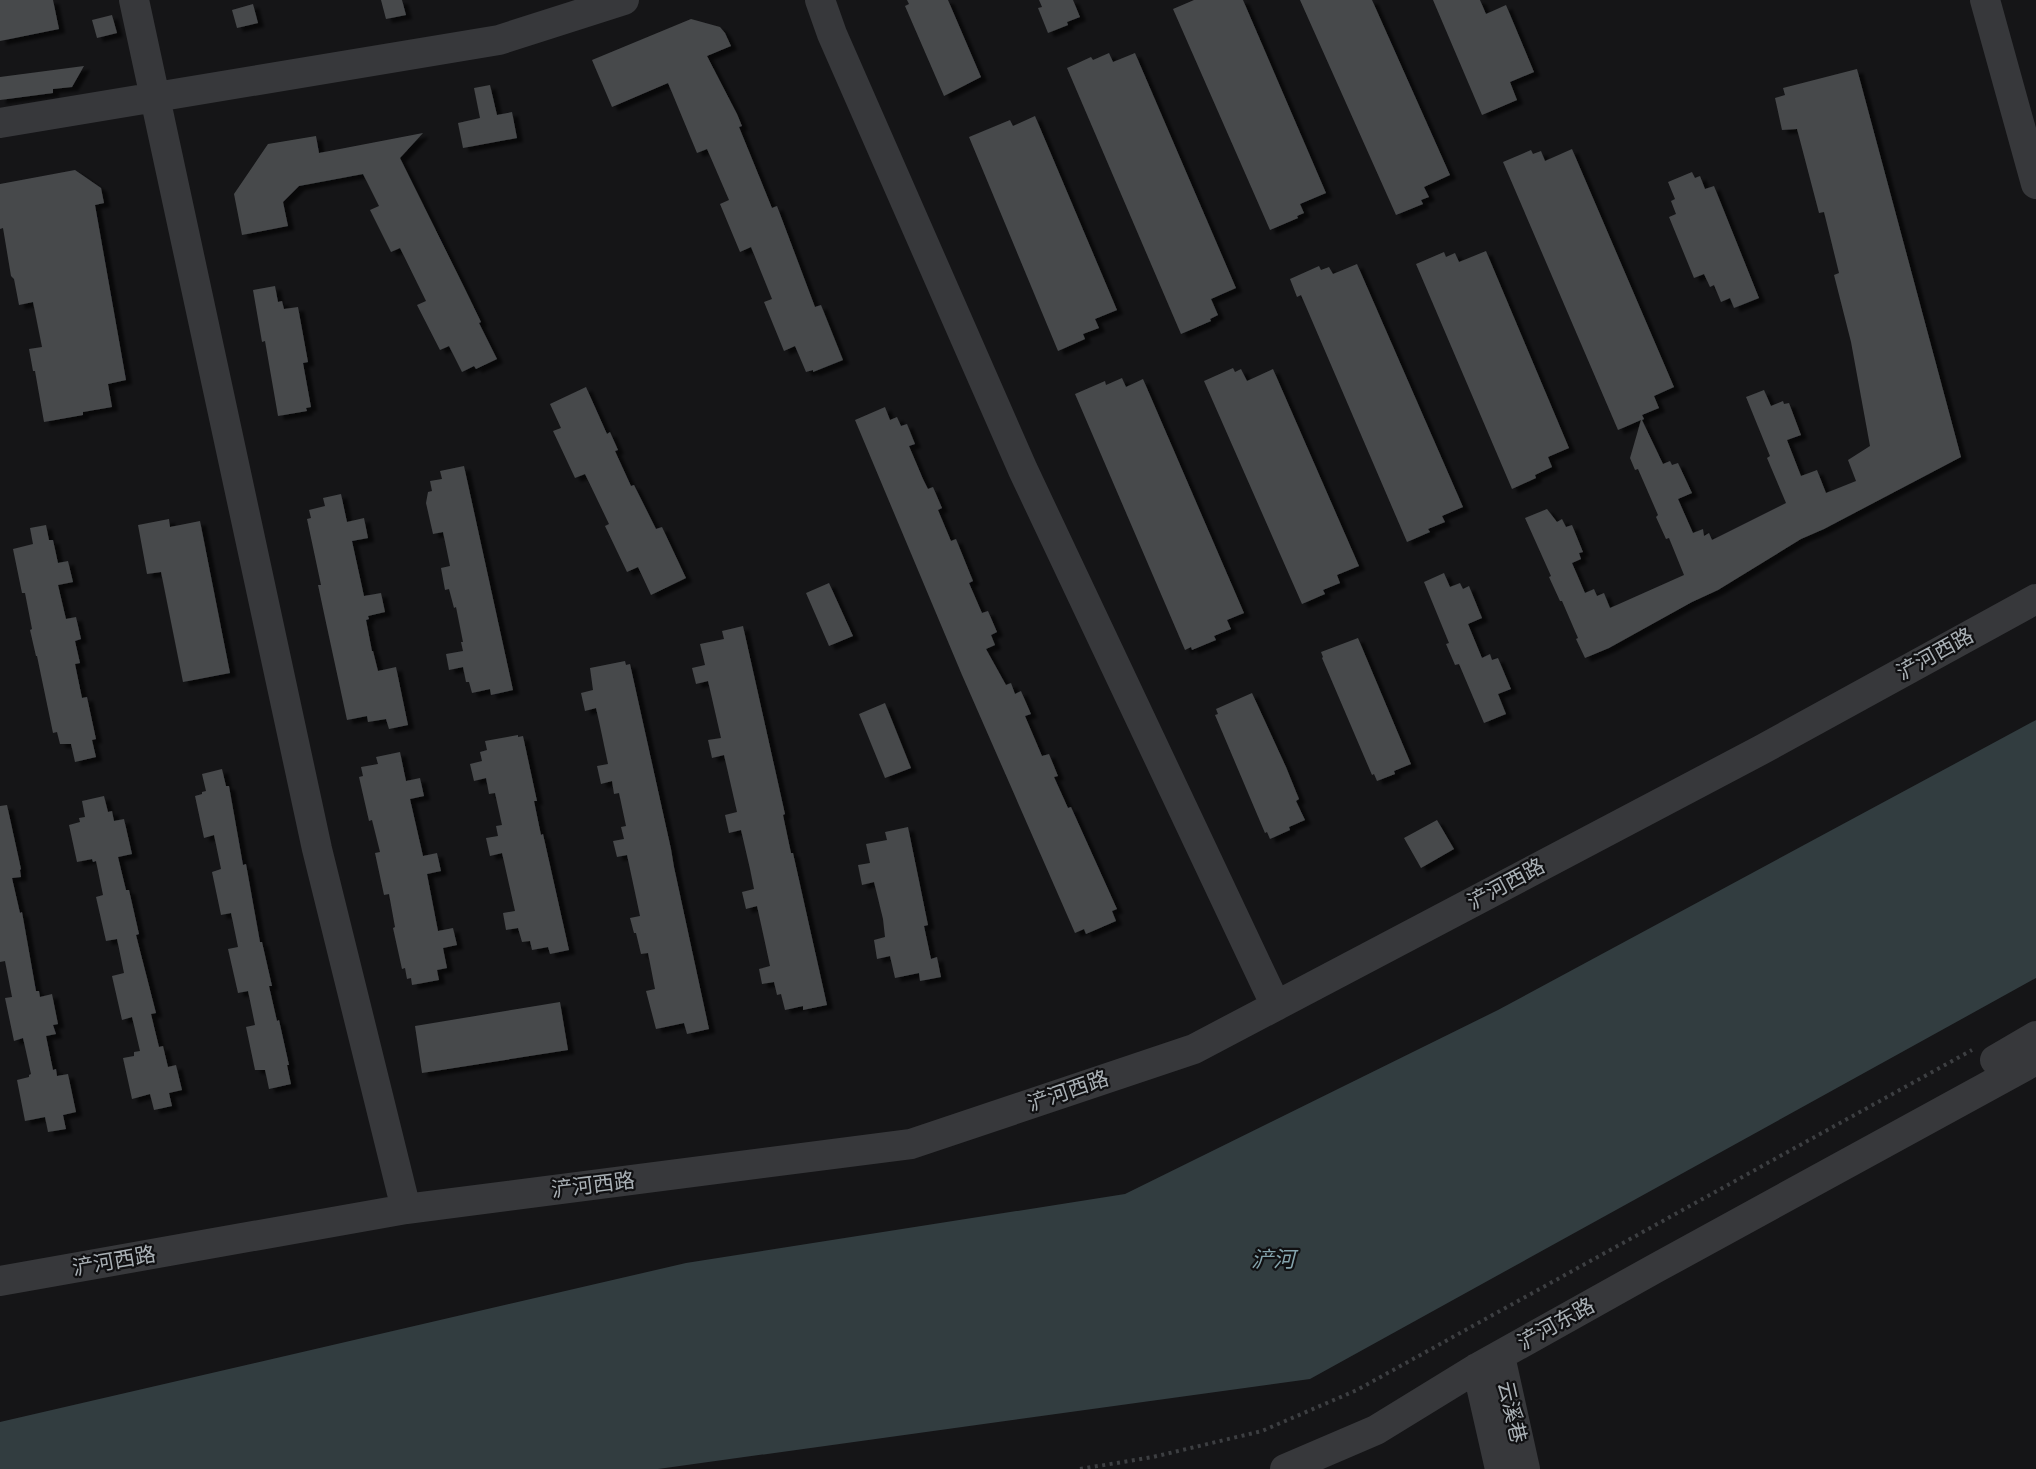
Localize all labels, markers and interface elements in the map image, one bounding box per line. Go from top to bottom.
street label: 浐河西路 [1891,621,1979,687]
street label: 浐河西路 [1462,851,1550,917]
street label: 浐河西路 [1023,1063,1113,1119]
street label: 浐河西路 [549,1165,637,1205]
street label: 浐河西路 [70,1239,158,1283]
water label: 浐河 [1251,1243,1299,1275]
street label: 浐河东路 [1512,1291,1600,1357]
street label: 云溪巷 [1490,1378,1534,1446]

